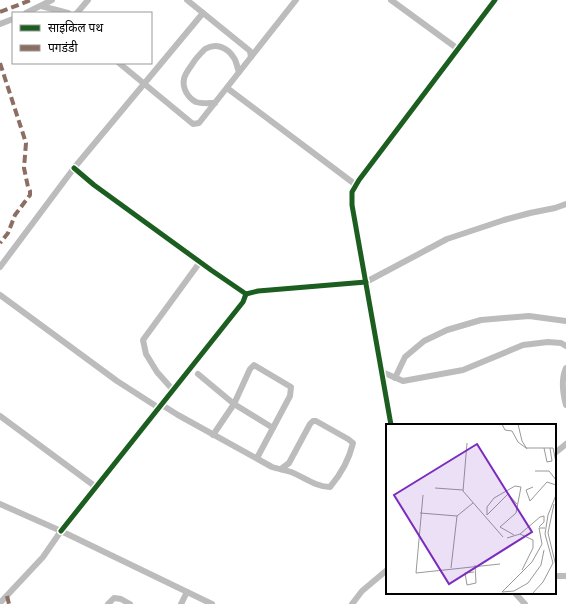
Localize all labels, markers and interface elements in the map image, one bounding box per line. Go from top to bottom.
legend [12,12,152,64]
text: साइकिल पथ [48,20,103,35]
text: पगडंडी [48,40,78,55]
inset map [386,424,556,594]

